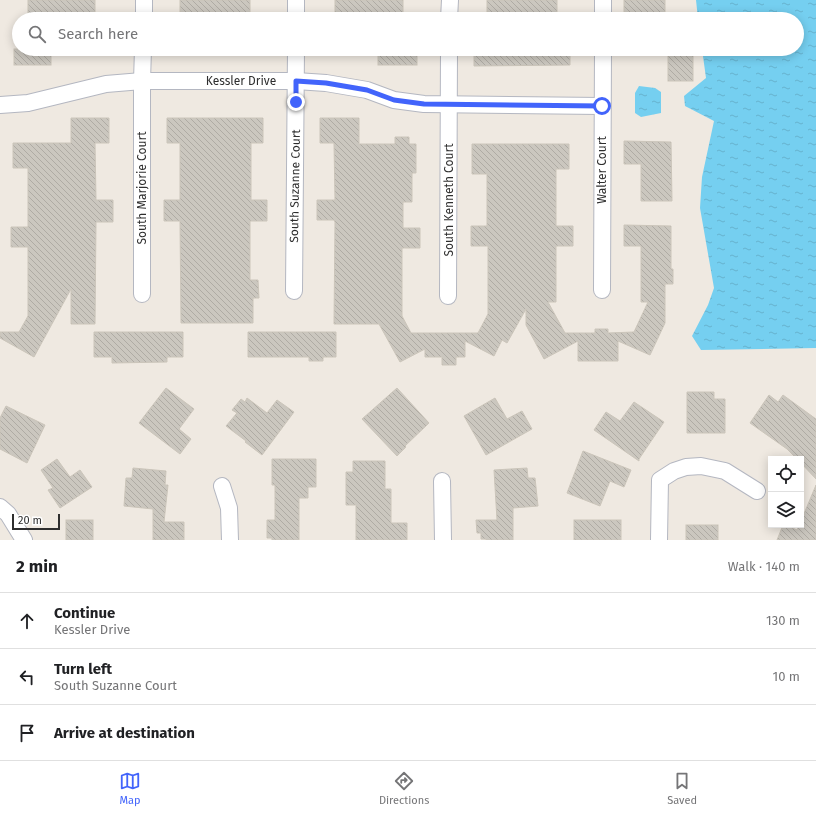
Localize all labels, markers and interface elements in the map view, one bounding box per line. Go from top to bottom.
search box [12,12,804,56]
icon: search [26,23,48,45]
text: Search here [58,25,138,43]
street label: Kessler Drive [206,74,276,88]
route end [287,93,305,111]
route start [593,97,611,115]
street label: South Suzanne Court [287,129,303,243]
street label: South Marjorie Court [135,131,149,245]
street label: Walter Court [595,136,609,204]
street label: South Kenneth Court [442,143,456,257]
map controls [768,456,804,528]
button: locate [768,456,804,492]
button: layers [768,492,804,528]
scale bar [12,512,60,531]
text: 20 m [18,514,42,527]
text: 2 min [16,556,58,577]
text: Walk · 140 m [728,559,800,574]
text: Continue [54,604,115,622]
icon: ahead [16,610,38,632]
text: 130 m [766,613,800,628]
text: Kessler Drive [54,622,130,637]
text: Turn left [54,660,112,678]
icon: left [16,666,38,688]
text: 10 m [773,669,800,684]
text: South Suzanne Court [54,678,177,693]
icon: arrive [16,722,38,744]
text: Arrive at destination [54,724,195,742]
tab: Map [119,770,141,807]
tab: Directions [379,770,429,807]
tab: Saved [667,770,697,807]

